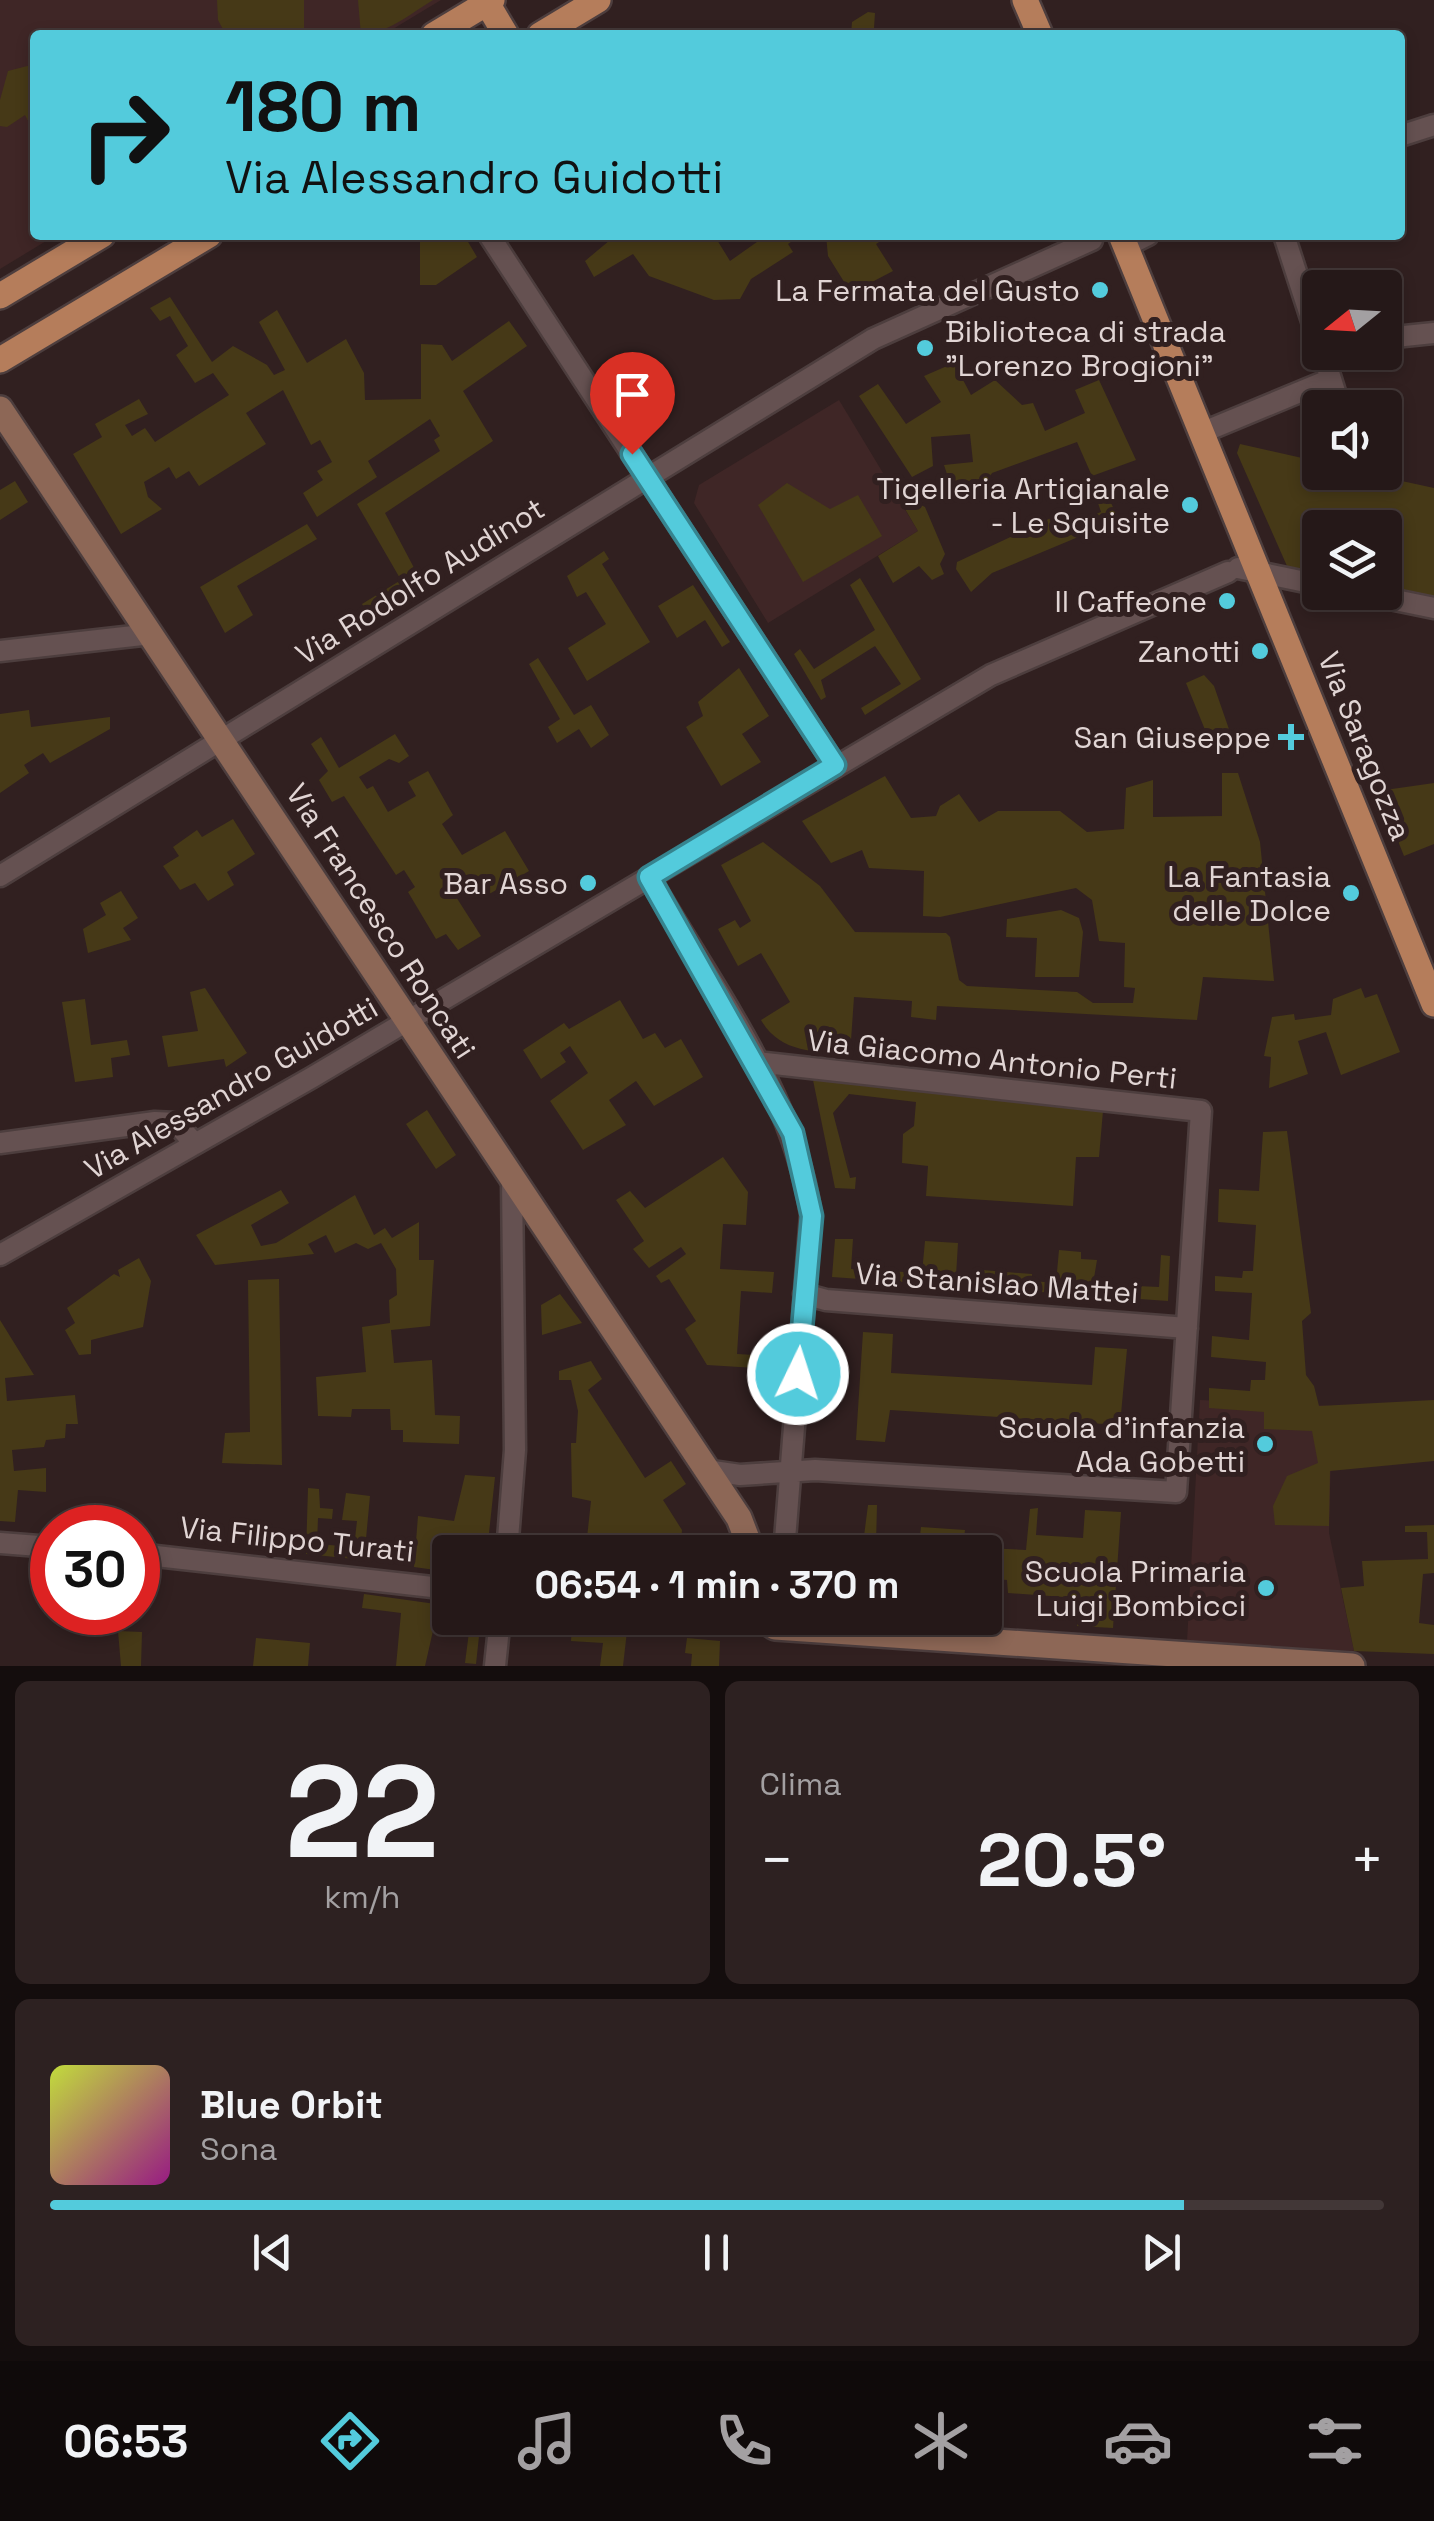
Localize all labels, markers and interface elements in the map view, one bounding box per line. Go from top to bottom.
text: 180 m [225,62,422,151]
icon: right [60,70,190,200]
text: Via Alessandro Guidotti [225,149,723,206]
north arrow [1302,270,1402,370]
map controls [1302,270,1402,610]
place label: La Fermata del Gusto [775,271,1080,310]
marker: La Fermata del Gusto [1089,279,1111,301]
place label: Biblioteca di strada "Lorenzo Brogioni" [945,312,1226,385]
marker: Biblioteca di strada "Lorenzo Brogioni" [914,337,936,359]
pin [590,352,675,455]
icon: arrive [605,367,660,422]
button: sound [1302,390,1402,490]
place label: Tigelleria Artigianale - Le Squisite [877,469,1170,542]
street label: Via Rodolfo Audinot [288,489,552,673]
marker: Tigelleria Artigianale - Le Squisite [1179,494,1201,516]
button: layers [1302,510,1402,610]
place label: Il Caffeone [1054,582,1207,621]
marker: Il Caffeone [1216,590,1238,612]
place label: Zanotti [1138,632,1240,671]
marker: Zanotti [1249,640,1271,662]
street label: Via Saragozza [1309,646,1421,846]
place label: San Giuseppe [1074,718,1271,757]
marker: San Giuseppe [1280,726,1302,748]
street label: Via Francesco Roncati [277,776,485,1066]
place label: La Fantasia delle Dolce [1167,857,1331,930]
place label: Bar Asso [443,864,568,903]
marker: Bar Asso [577,872,599,894]
marker: La Fantasia delle Dolce [1340,882,1362,904]
street label: Via Alessandro Guidotti [77,988,385,1188]
street label: Via Giacomo Antonio Perti [805,1020,1179,1098]
street label: Via Stanislao Mattei [854,1254,1140,1312]
position arrow [746,1322,850,1426]
place label: Scuola d'infanzia Ada Gobetti [998,1408,1245,1481]
marker: Scuola d'infanzia Ada Gobetti [1254,1433,1276,1455]
speed limit sign: 30 [30,1505,160,1635]
street label: Via Filippo Turati [178,1507,416,1571]
place label: Scuola Primaria Luigi Bombicci [1025,1552,1246,1625]
text: 06:54 · 1 min · 370 m [534,1561,900,1609]
marker: Scuola Primaria Luigi Bombicci [1255,1577,1277,1599]
text: 22 [285,1729,439,1895]
text: Clima [760,1764,842,1804]
text: 20.5° [977,1812,1166,1908]
text: − [760,1825,794,1895]
text: + [1350,1825,1384,1895]
text: km/h [324,1877,400,1917]
text: Blue Orbit [200,2081,383,2129]
text: Sona [200,2129,277,2169]
icon: previous [245,2225,300,2280]
icon: pause [689,2225,744,2280]
icon: next [1134,2225,1189,2280]
icon: directions [315,2406,385,2476]
icon: music [512,2406,582,2476]
icon: phone [709,2406,779,2476]
icon: climate [906,2406,976,2476]
icon: car [1103,2406,1173,2476]
icon: filters [1300,2406,1370,2476]
text: 06:53 [64,2413,188,2470]

